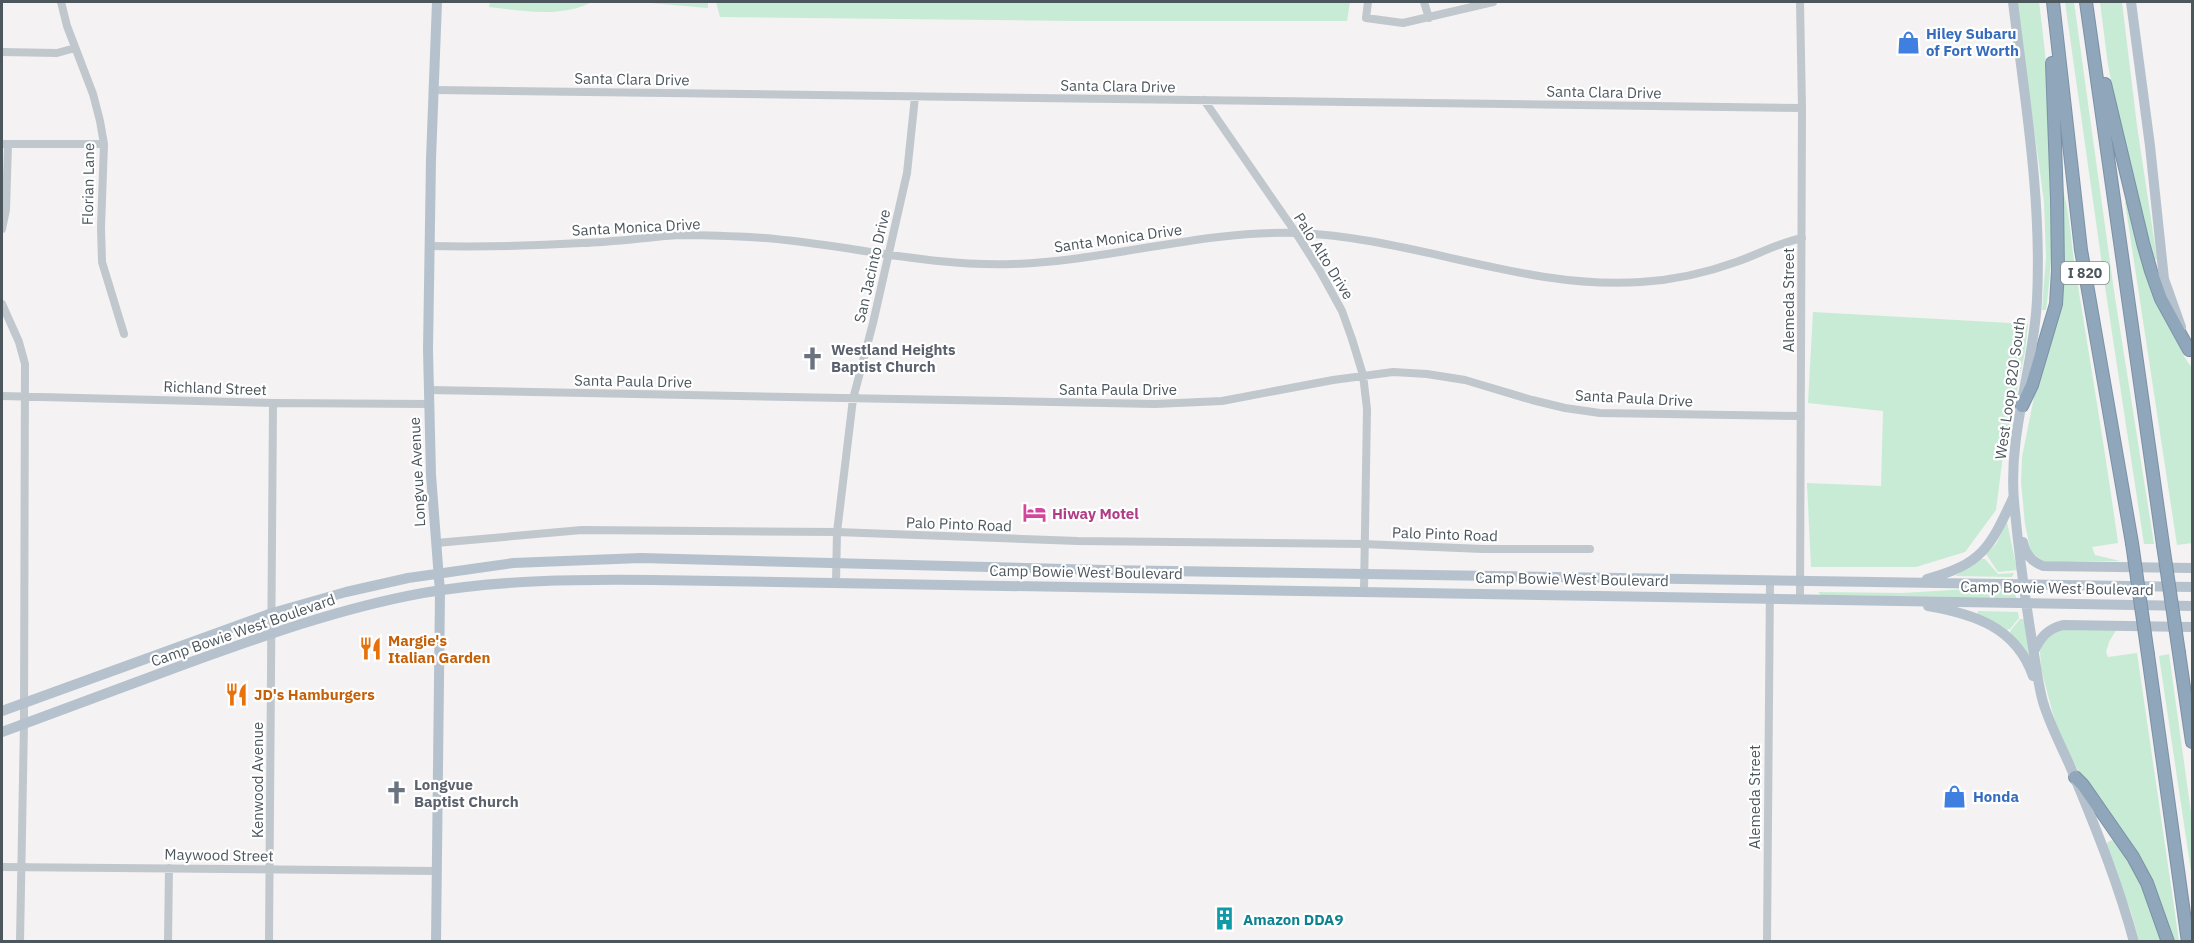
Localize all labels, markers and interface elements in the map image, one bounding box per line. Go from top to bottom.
place label: Hiley Subaru of Fort Worth [1926,24,2019,60]
shop icon: Hiley Subaru of Fort Worth [1895,29,1921,55]
street label: Santa Clara Drive [574,68,690,90]
street label: Santa Clara Drive [1060,75,1176,97]
street label: Santa Clara Drive [1546,81,1662,103]
street label: Florian Lane [78,143,98,225]
street label: San Jacinto Drive [850,207,894,325]
street label: Palo Alto Drive [1290,209,1358,303]
street label: Santa Monica Drive [571,214,701,240]
street label: Santa Monica Drive [1053,220,1183,256]
street label: Alemeda Street [1779,248,1798,352]
road number: I 820 [2061,262,2109,284]
street label: West Loop 820 South [1991,316,2029,460]
place label: Westland Heights Baptist Church [831,340,956,376]
church icon: Westland Heights Baptist Church [800,345,826,371]
street label: Santa Paula Drive [574,370,692,392]
street label: Richland Street [163,377,267,399]
street label: Santa Paula Drive [1059,380,1177,399]
street label: Santa Paula Drive [1575,385,1693,411]
street label: Longvue Avenue [405,417,429,527]
hotel icon: Hiway Motel [1021,500,1047,526]
place label: Hiway Motel [1052,504,1139,523]
street label: Palo Pinto Road [906,513,1012,535]
street label: Palo Pinto Road [1392,523,1498,545]
street label: Camp Bowie West Boulevard [989,561,1183,583]
street label: Camp Bowie West Boulevard [1475,568,1669,590]
street label: Camp Bowie West Boulevard [1960,577,2154,599]
street label: Camp Bowie West Boulevard [148,590,338,670]
place label: Margie's Italian Garden [388,631,490,667]
restaurant icon: Margie's Italian Garden [357,636,383,662]
restaurant icon: JD's Hamburgers [223,681,249,707]
place label: JD's Hamburgers [254,685,375,704]
street label: Kenwood Avenue [248,722,267,838]
street label: Alemeda Street [1745,745,1764,849]
place label: Longvue Baptist Church [414,775,519,811]
church icon: Longvue Baptist Church [383,780,409,806]
shop icon: Honda [1942,783,1968,809]
place label: Honda [1973,787,2019,806]
street label: Maywood Street [164,845,274,865]
building icon: Amazon DDA9 [1212,906,1238,932]
place label: Amazon DDA9 [1243,910,1343,929]

